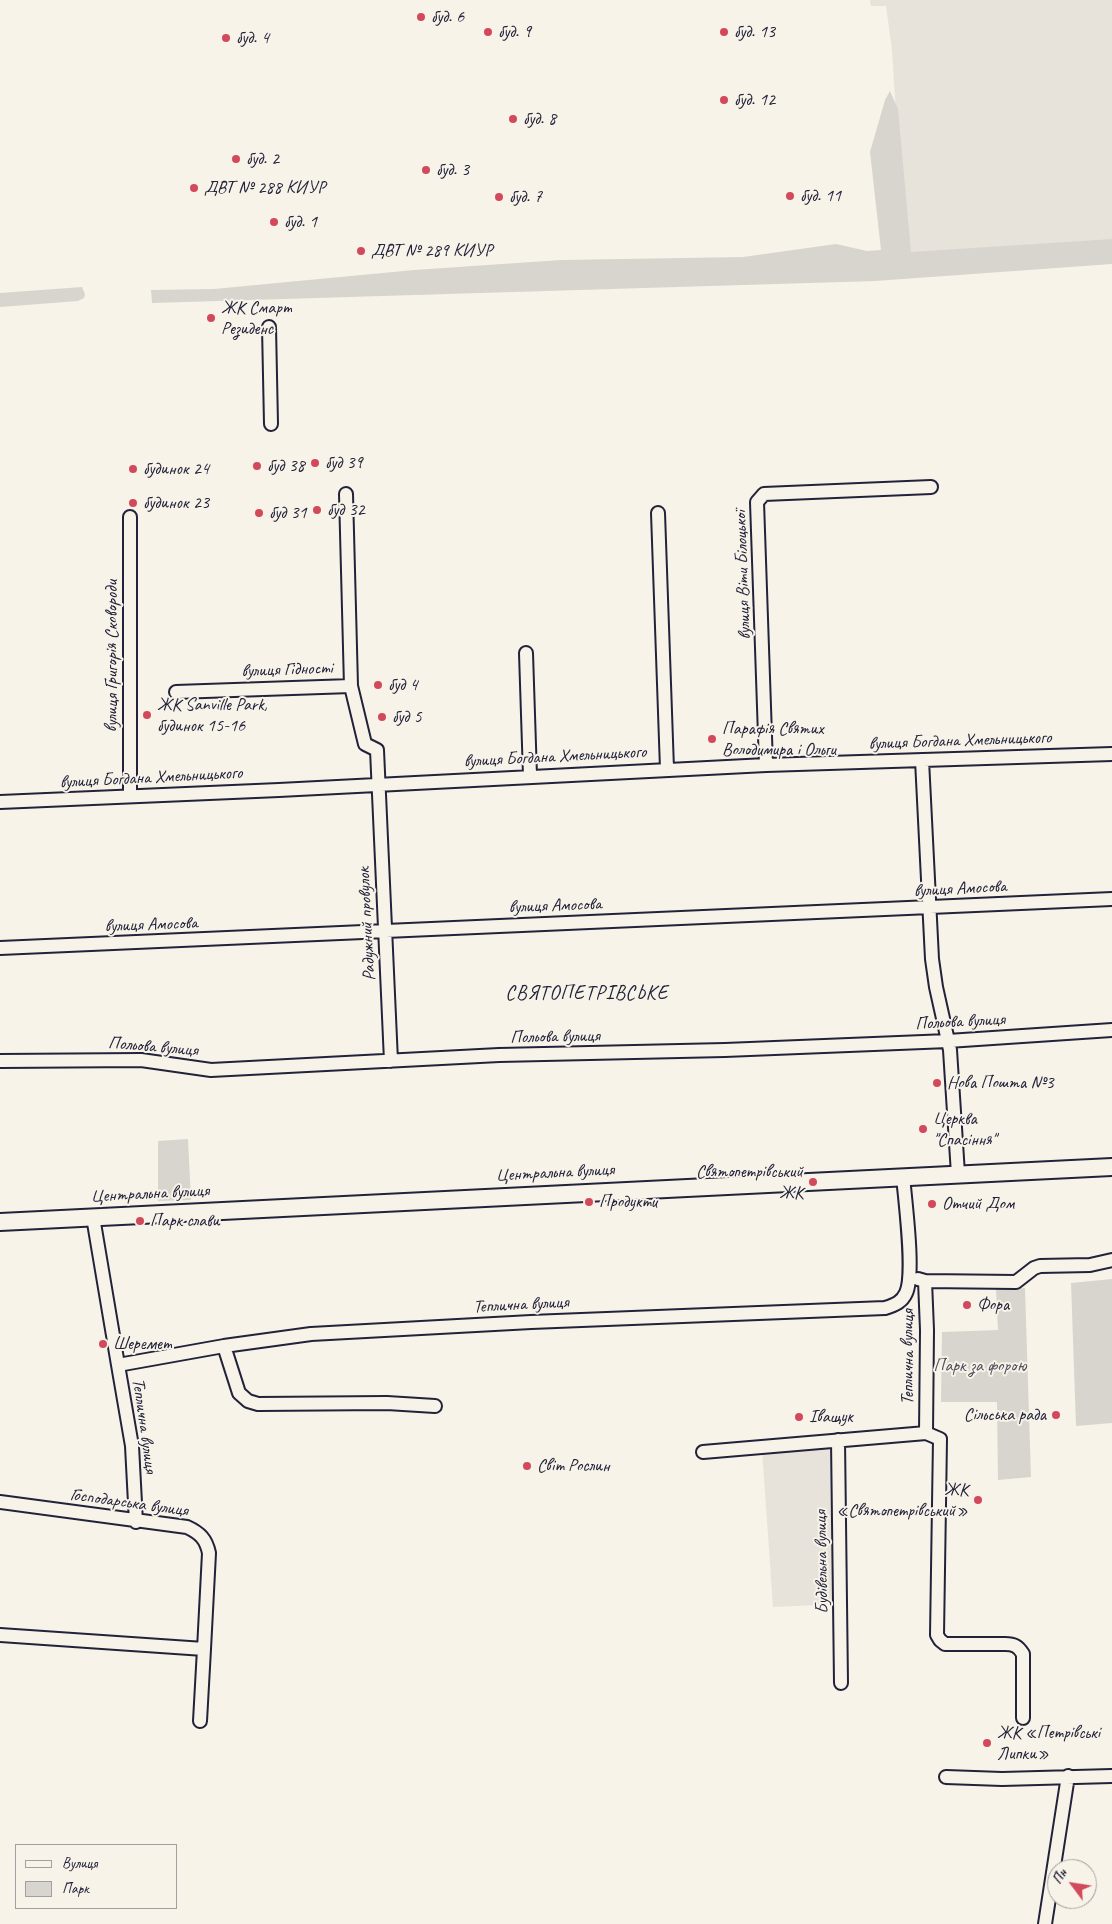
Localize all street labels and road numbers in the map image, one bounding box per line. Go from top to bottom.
street label: вулиця Віти Білоцької [730,510,756,640]
street label: вулиця Григорія Сковороди [101,580,123,732]
street label: вулиця Гідності [241,658,333,682]
street label: вулиця Богдана Хмельницького [868,727,1052,755]
street label: вулиця Богдана Хмельницького [463,741,647,773]
street label: вулиця Богдана Хмельницького [59,762,243,794]
street label: Радужний провулок [353,867,381,981]
street label: вулиця Амосова [913,876,1007,902]
street label: вулиця Амосова [508,894,602,918]
street label: вулиця Амосова [104,913,198,937]
street label: Польова вулиця [915,1009,1005,1035]
street label: Польова вулиця [510,1025,600,1049]
street label: Польова вулиця [107,1032,199,1062]
street label: Центральна вулиця [495,1159,615,1187]
street label: Центральна вулиця [90,1180,210,1208]
street label: Теплична вулиця [473,1292,569,1318]
street label: Теплична вулиця [897,1309,919,1405]
street label: Теплична вулиця [127,1377,161,1475]
street label: Господарська вулиця [69,1484,189,1522]
street label: Будівельна вулиця [810,1510,834,1614]

